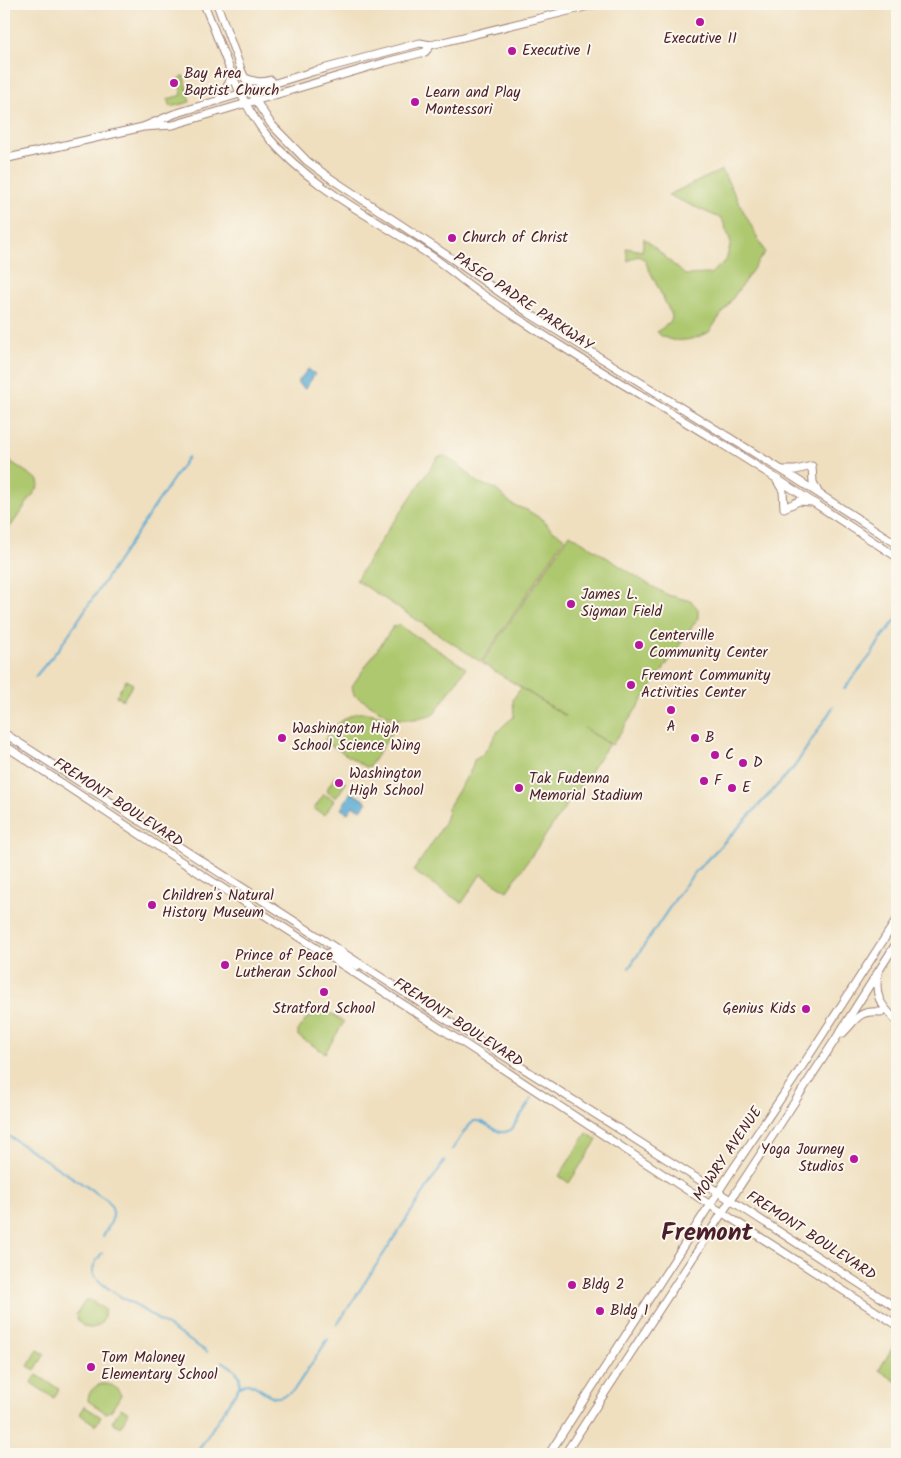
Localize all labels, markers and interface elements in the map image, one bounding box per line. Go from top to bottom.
marker: Executive II [694,16,706,28]
place label: Executive II [663,27,737,51]
place label: Executive I [522,39,591,63]
marker: Executive I [506,45,518,57]
place label: Bay Area Baptist Church [184,62,279,103]
marker: Bay Area Baptist Church [168,77,180,89]
place label: Learn and Play Montessori [425,81,521,122]
marker: Learn and Play Montessori [409,96,421,108]
place label: Church of Christ [462,226,568,250]
marker: Church of Christ [446,232,458,244]
street label: PASEO PADRE PARKWAY [448,246,599,359]
place label: James L. Sigman Field [581,583,662,624]
marker: James L. Sigman Field [565,598,577,610]
place label: Centerville Community Center [649,624,769,665]
marker: Centerville Community Center [633,639,645,651]
place label: Fremont Community Activities Center [641,664,771,705]
marker: Fremont Community Activities Center [625,679,637,691]
marker: A [665,704,677,716]
place label: A [666,715,676,739]
place label: Washington High School Science Wing [292,717,421,758]
place label: B [705,726,715,750]
marker: Washington High School Science Wing [276,732,288,744]
marker: B [689,732,701,744]
place label: C [725,743,734,767]
marker: C [709,749,721,761]
place label: D [753,751,763,775]
street label: FREMONT BOULEVARD [48,752,188,854]
marker: D [737,757,749,769]
place label: Washington High School [349,762,424,803]
place label: Tak Fudenna Memorial Stadium [529,767,643,808]
place label: F [714,769,723,793]
marker: F [698,775,710,787]
place label: E [742,776,752,800]
marker: Washington High School [333,777,345,789]
marker: Tak Fudenna Memorial Stadium [513,782,525,794]
marker: E [726,782,738,794]
place label: Children's Natural History Museum [162,884,274,925]
marker: Children's Natural History Museum [146,899,158,911]
place label: Prince of Peace Lutheran School [235,944,337,985]
marker: Prince of Peace Lutheran School [219,959,231,971]
street label: FREMONT BOULEVARD [388,972,528,1074]
marker: Stratford School [318,986,330,998]
place label: Stratford School [273,997,376,1021]
place label: Genius Kids [723,997,797,1021]
marker: Genius Kids [800,1003,812,1015]
street label: MOWRY AVENUE [687,1101,769,1206]
place label: Yoga Journey Studios [761,1138,845,1179]
marker: Yoga Journey Studios [848,1153,860,1165]
street label: FREMONT BOULEVARD [741,1185,881,1287]
district label: Fremont [661,1213,754,1253]
place label: Bldg 2 [582,1273,625,1297]
marker: Bldg 2 [566,1279,578,1291]
place label: Bldg 1 [610,1299,649,1323]
marker: Bldg 1 [594,1305,606,1317]
place label: Tom Maloney Elementary School [101,1346,218,1387]
marker: Tom Maloney Elementary School [85,1361,97,1373]

